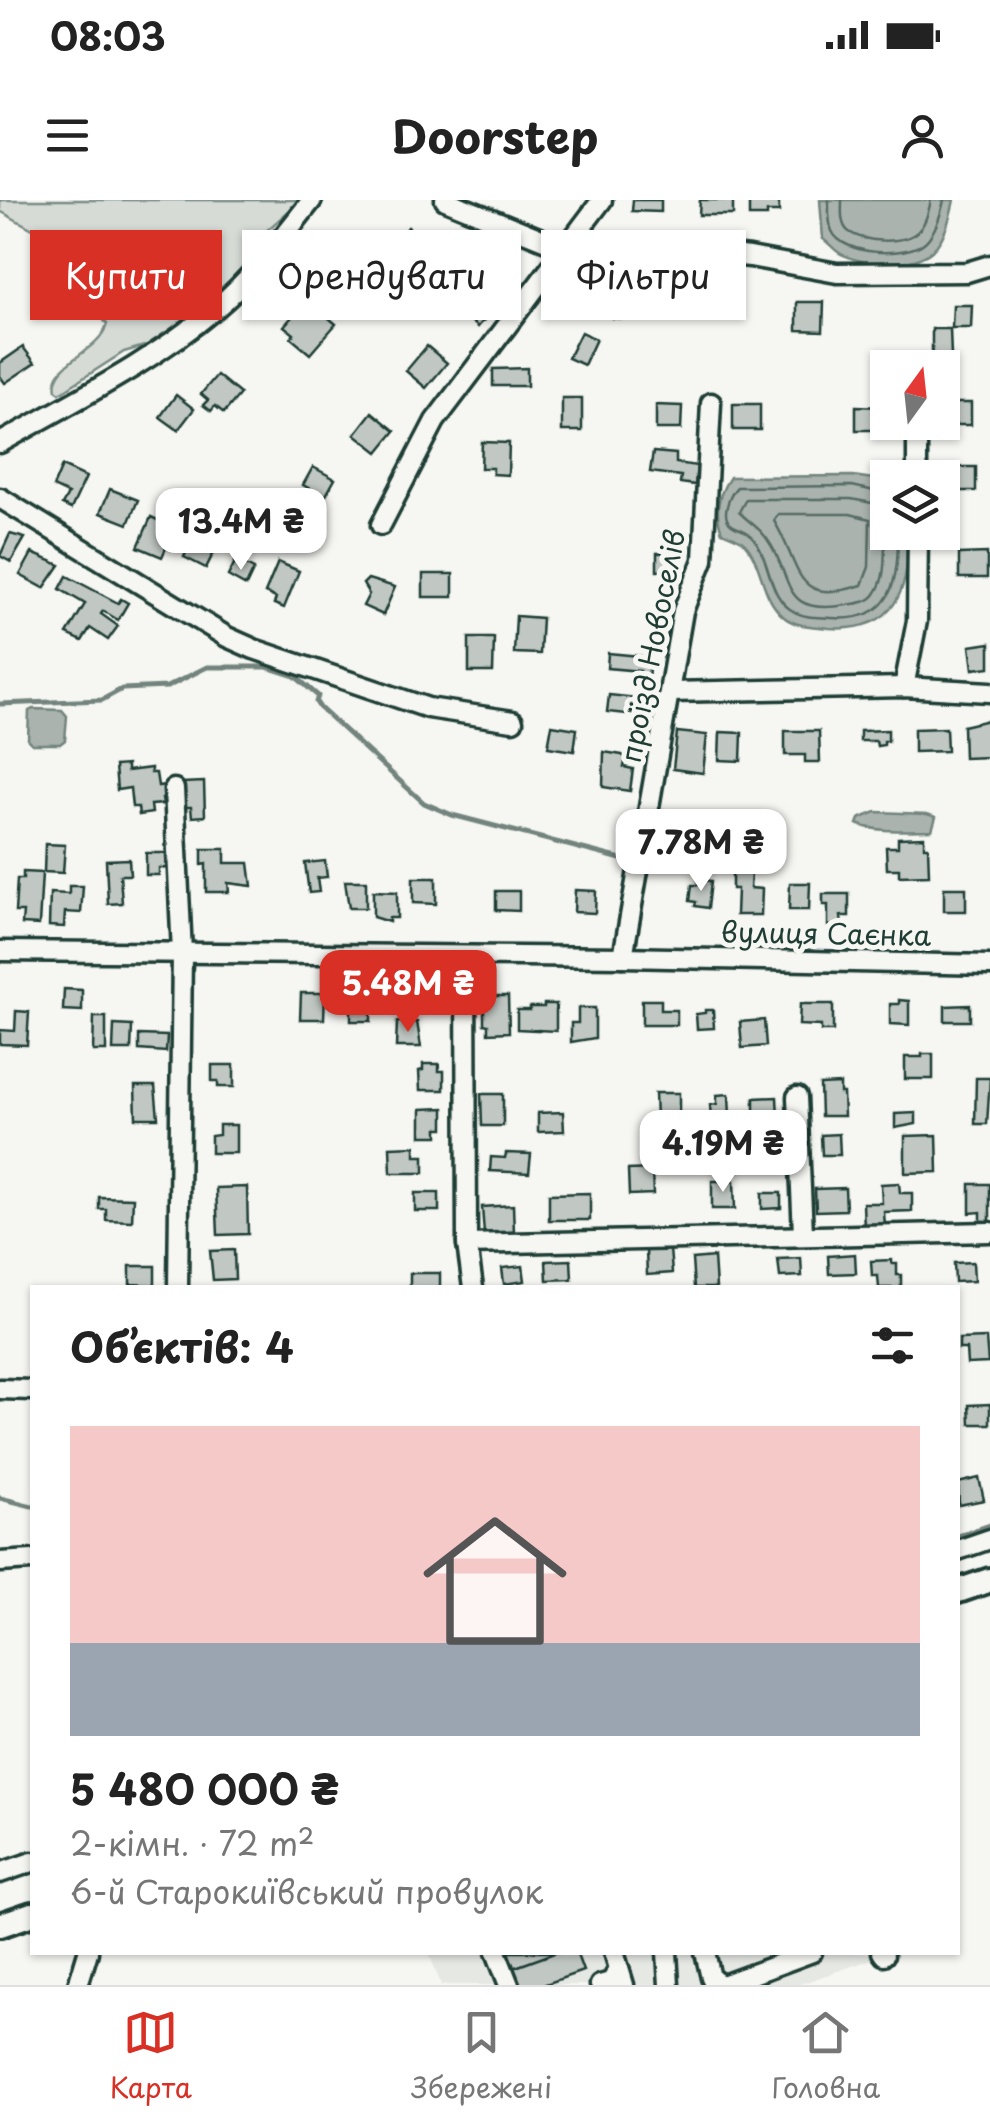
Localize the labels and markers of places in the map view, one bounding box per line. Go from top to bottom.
pin: 13.4M ₴ [149,488,333,573]
pin: 7.78M ₴ [609,809,793,894]
pin: 5.48M ₴ [316,950,500,1035]
pin: 4.19M ₴ [631,1110,815,1195]

